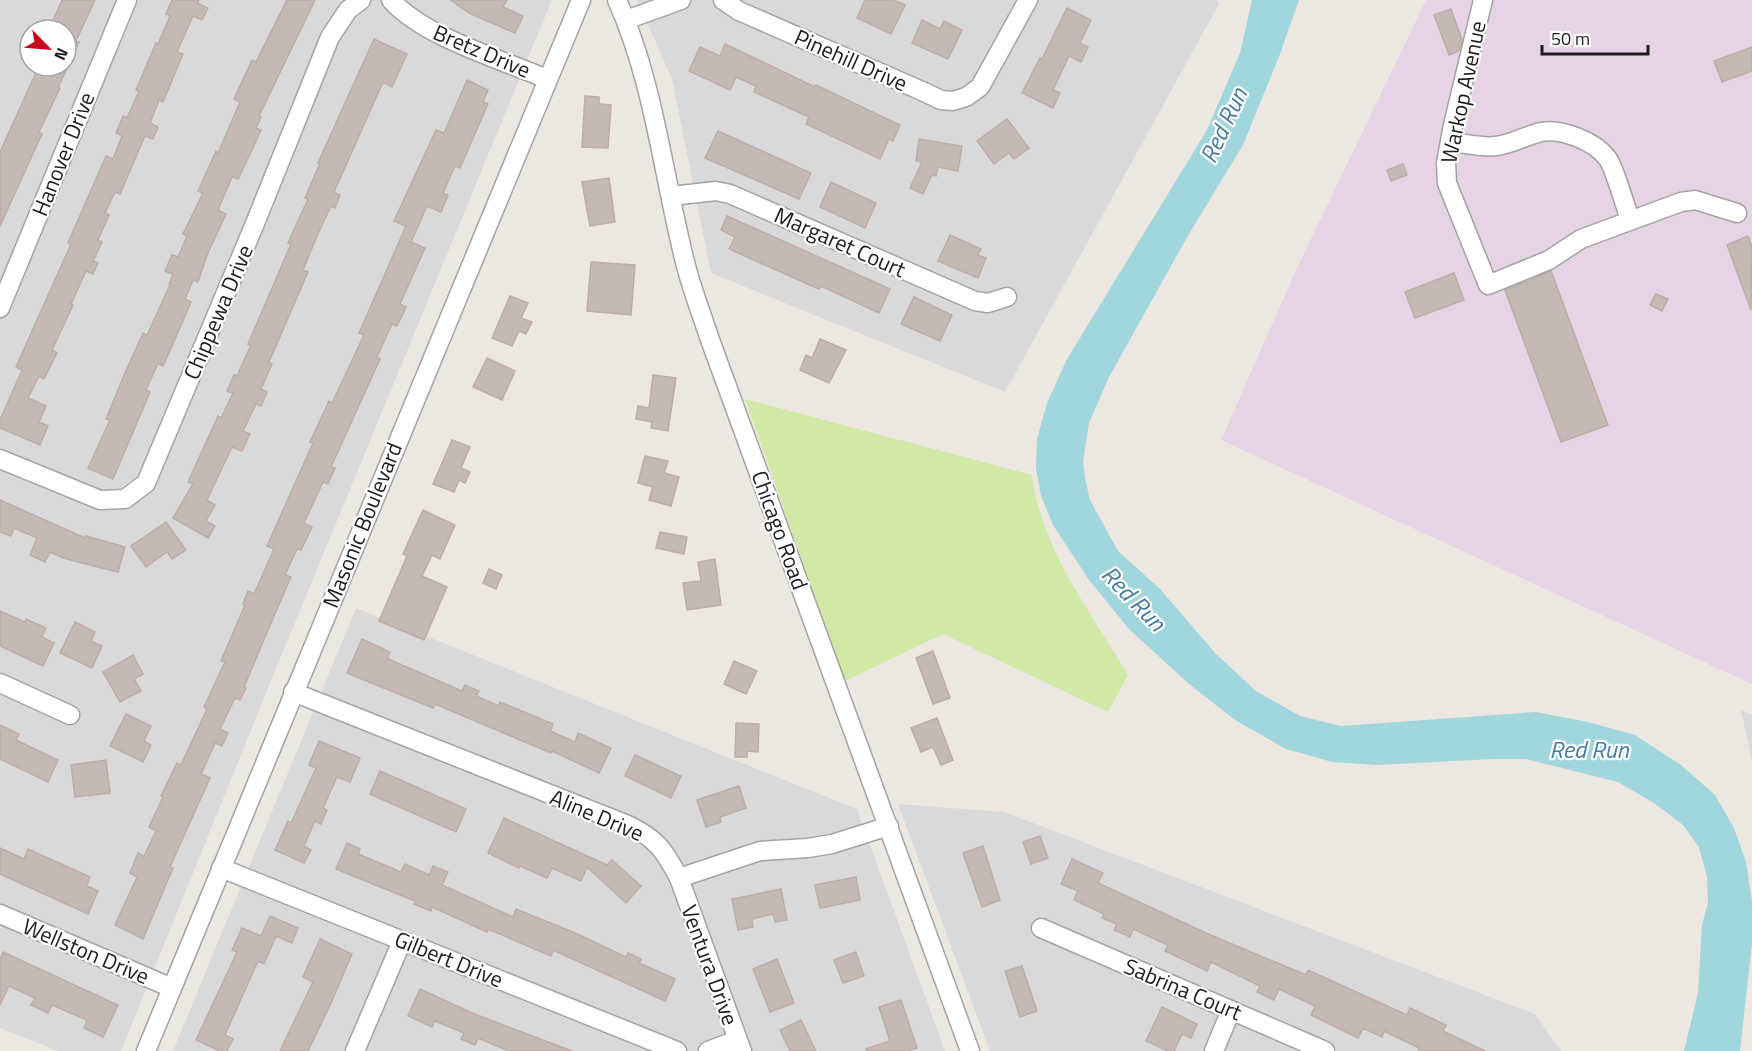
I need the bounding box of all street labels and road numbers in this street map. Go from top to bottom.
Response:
street label: Bretz Drive [428,15,536,87]
street label: Warkop Avenue [1431,18,1495,166]
street label: Pinehill Drive [789,20,913,100]
street label: Hanover Drive [23,87,103,221]
street label: Margaret Court [769,198,911,286]
street label: Chippewa Drive [174,239,262,385]
street label: Masonic Boulevard [313,437,411,613]
street label: Chicago Road [743,466,817,594]
street label: Aline Drive [545,780,649,850]
street label: Ventura Drive [672,900,748,1030]
street label: Wellston Drive [17,909,155,993]
street label: Gilbert Drive [390,922,508,996]
street label: Sabrina Court [1119,949,1247,1029]

